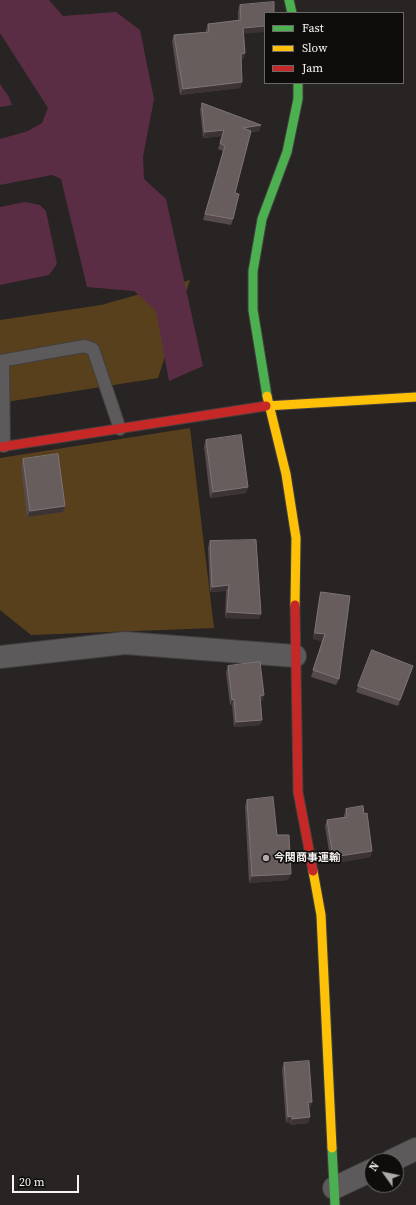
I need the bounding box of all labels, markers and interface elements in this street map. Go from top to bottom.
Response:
legend [264,12,404,84]
text: Fast [302,20,324,36]
text: Slow [302,40,327,56]
text: Jam [302,60,323,76]
place label: 今関商事運輸 [274,851,340,865]
marker: 今関商事運輸 [261,853,271,863]
north arrow [364,1153,404,1193]
text: N [366,1159,383,1174]
scale bar [14,1167,81,1193]
text: 20 m [19,1174,45,1190]

